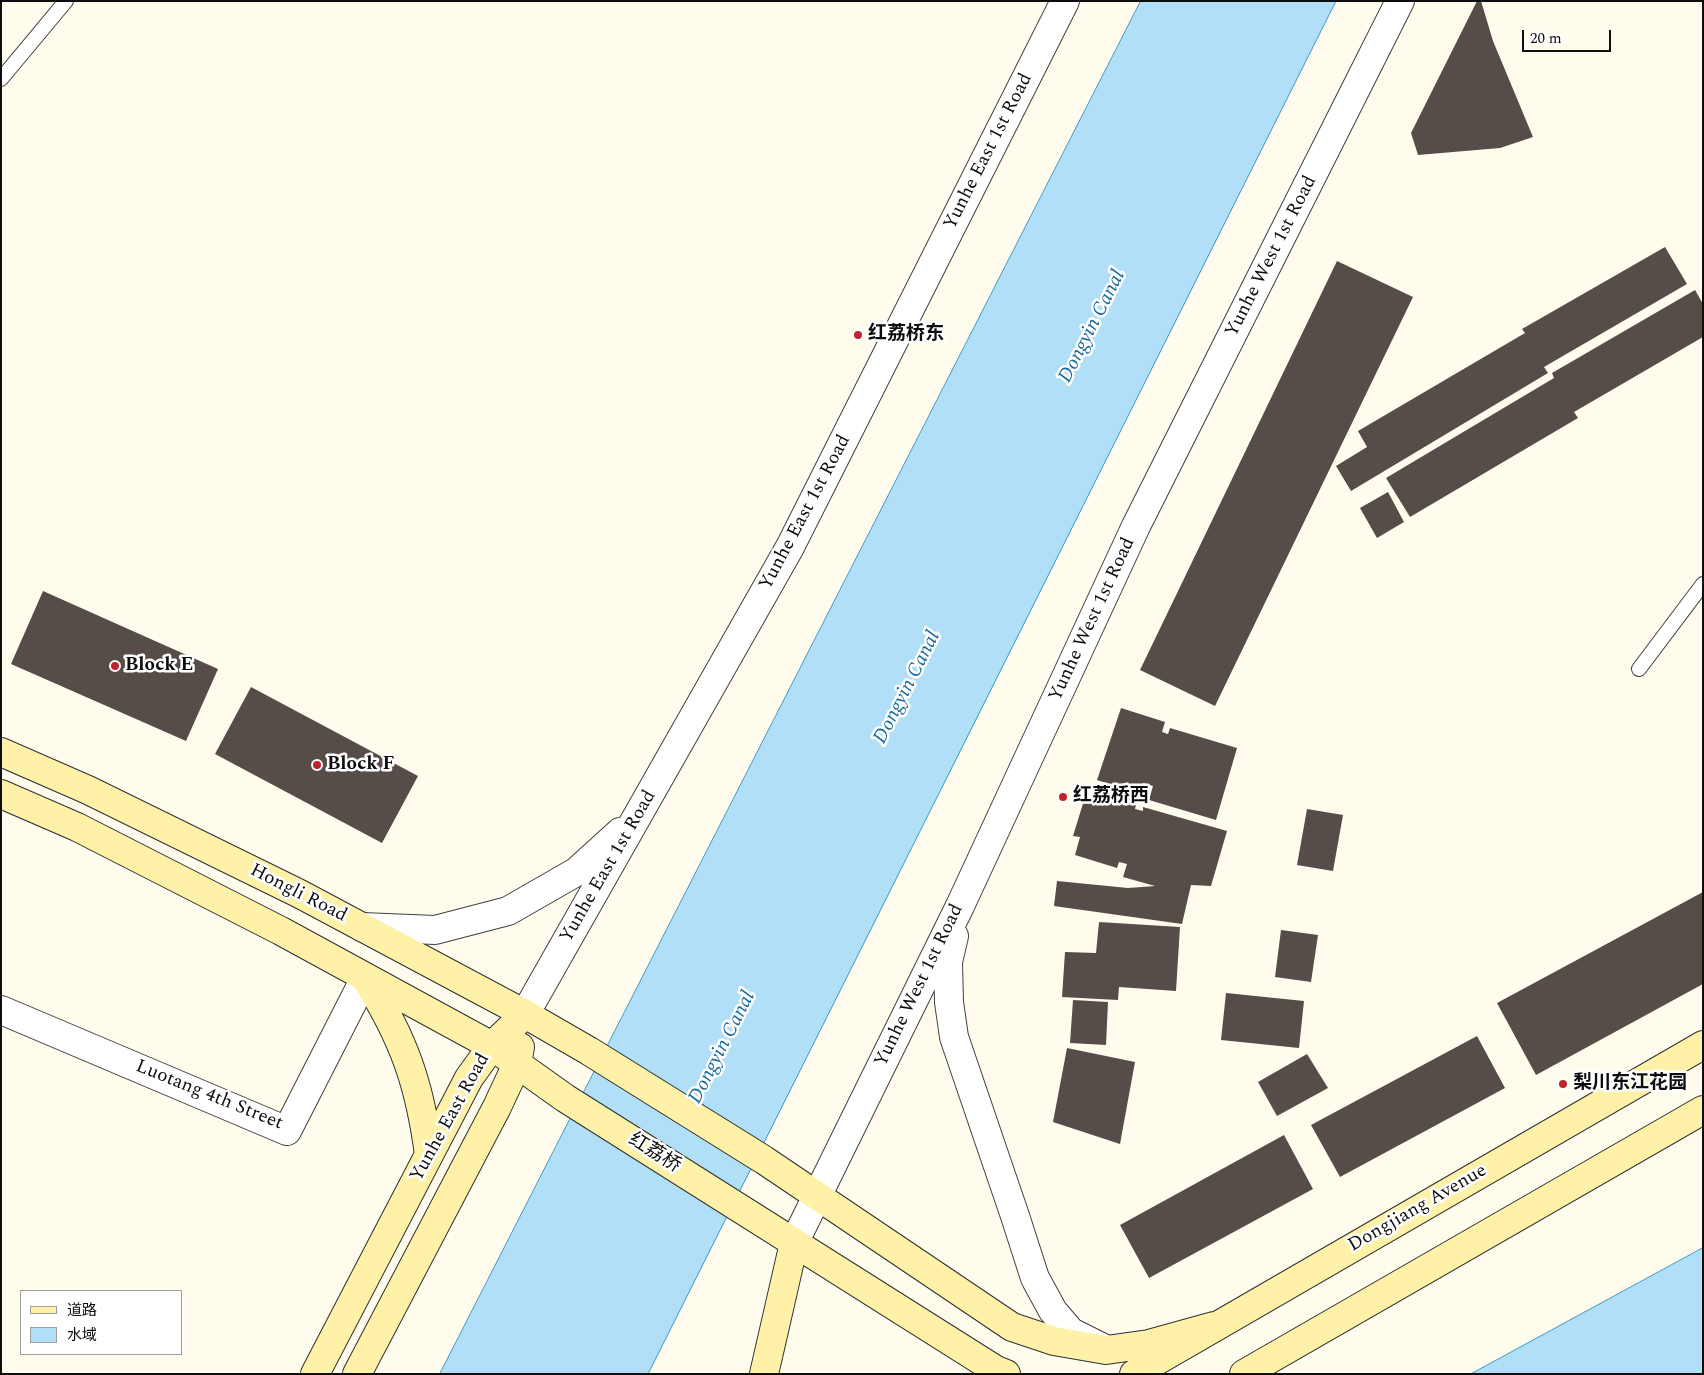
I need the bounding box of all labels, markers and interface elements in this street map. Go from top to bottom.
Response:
scale bar [1524,20,1613,52]
text: 20 m [1530,27,1562,50]
street label: Yunhe East 1st Road [940,70,1038,234]
street label: Yunhe West 1st Road [1221,172,1323,342]
water label: Dongyin Canal [1054,267,1132,387]
place label: 红荔桥东 [868,324,944,346]
marker: 红荔桥东 [852,329,864,341]
street label: Yunhe East 1st Road [755,432,857,594]
street label: Yunhe West 1st Road [1045,534,1141,706]
water label: Dongyin Canal [869,628,947,748]
place label: Block E [125,655,193,677]
marker: Block E [109,660,121,672]
place label: Block F [327,754,394,776]
marker: Block F [311,759,323,771]
place label: 红荔桥西 [1073,786,1149,808]
street label: Yunhe East 1st Road [556,787,662,947]
marker: 红荔桥西 [1057,791,1069,803]
street label: Hongli Road [246,860,350,928]
street label: Yunhe West 1st Road [871,901,969,1071]
water label: Dongyin Canal [684,988,762,1108]
street label: Yunhe East Road [406,1050,496,1186]
street label: Luotang 4th Street [132,1056,286,1136]
place label: 梨川东江花园 [1573,1073,1687,1095]
marker: 梨川东江花园 [1557,1078,1569,1090]
street label: 红荔桥 [624,1129,684,1179]
street label: Dongjiang Avenue [1345,1160,1491,1258]
legend [20,1290,182,1355]
text: 道路 [67,1299,97,1322]
text: 水域 [67,1324,97,1347]

